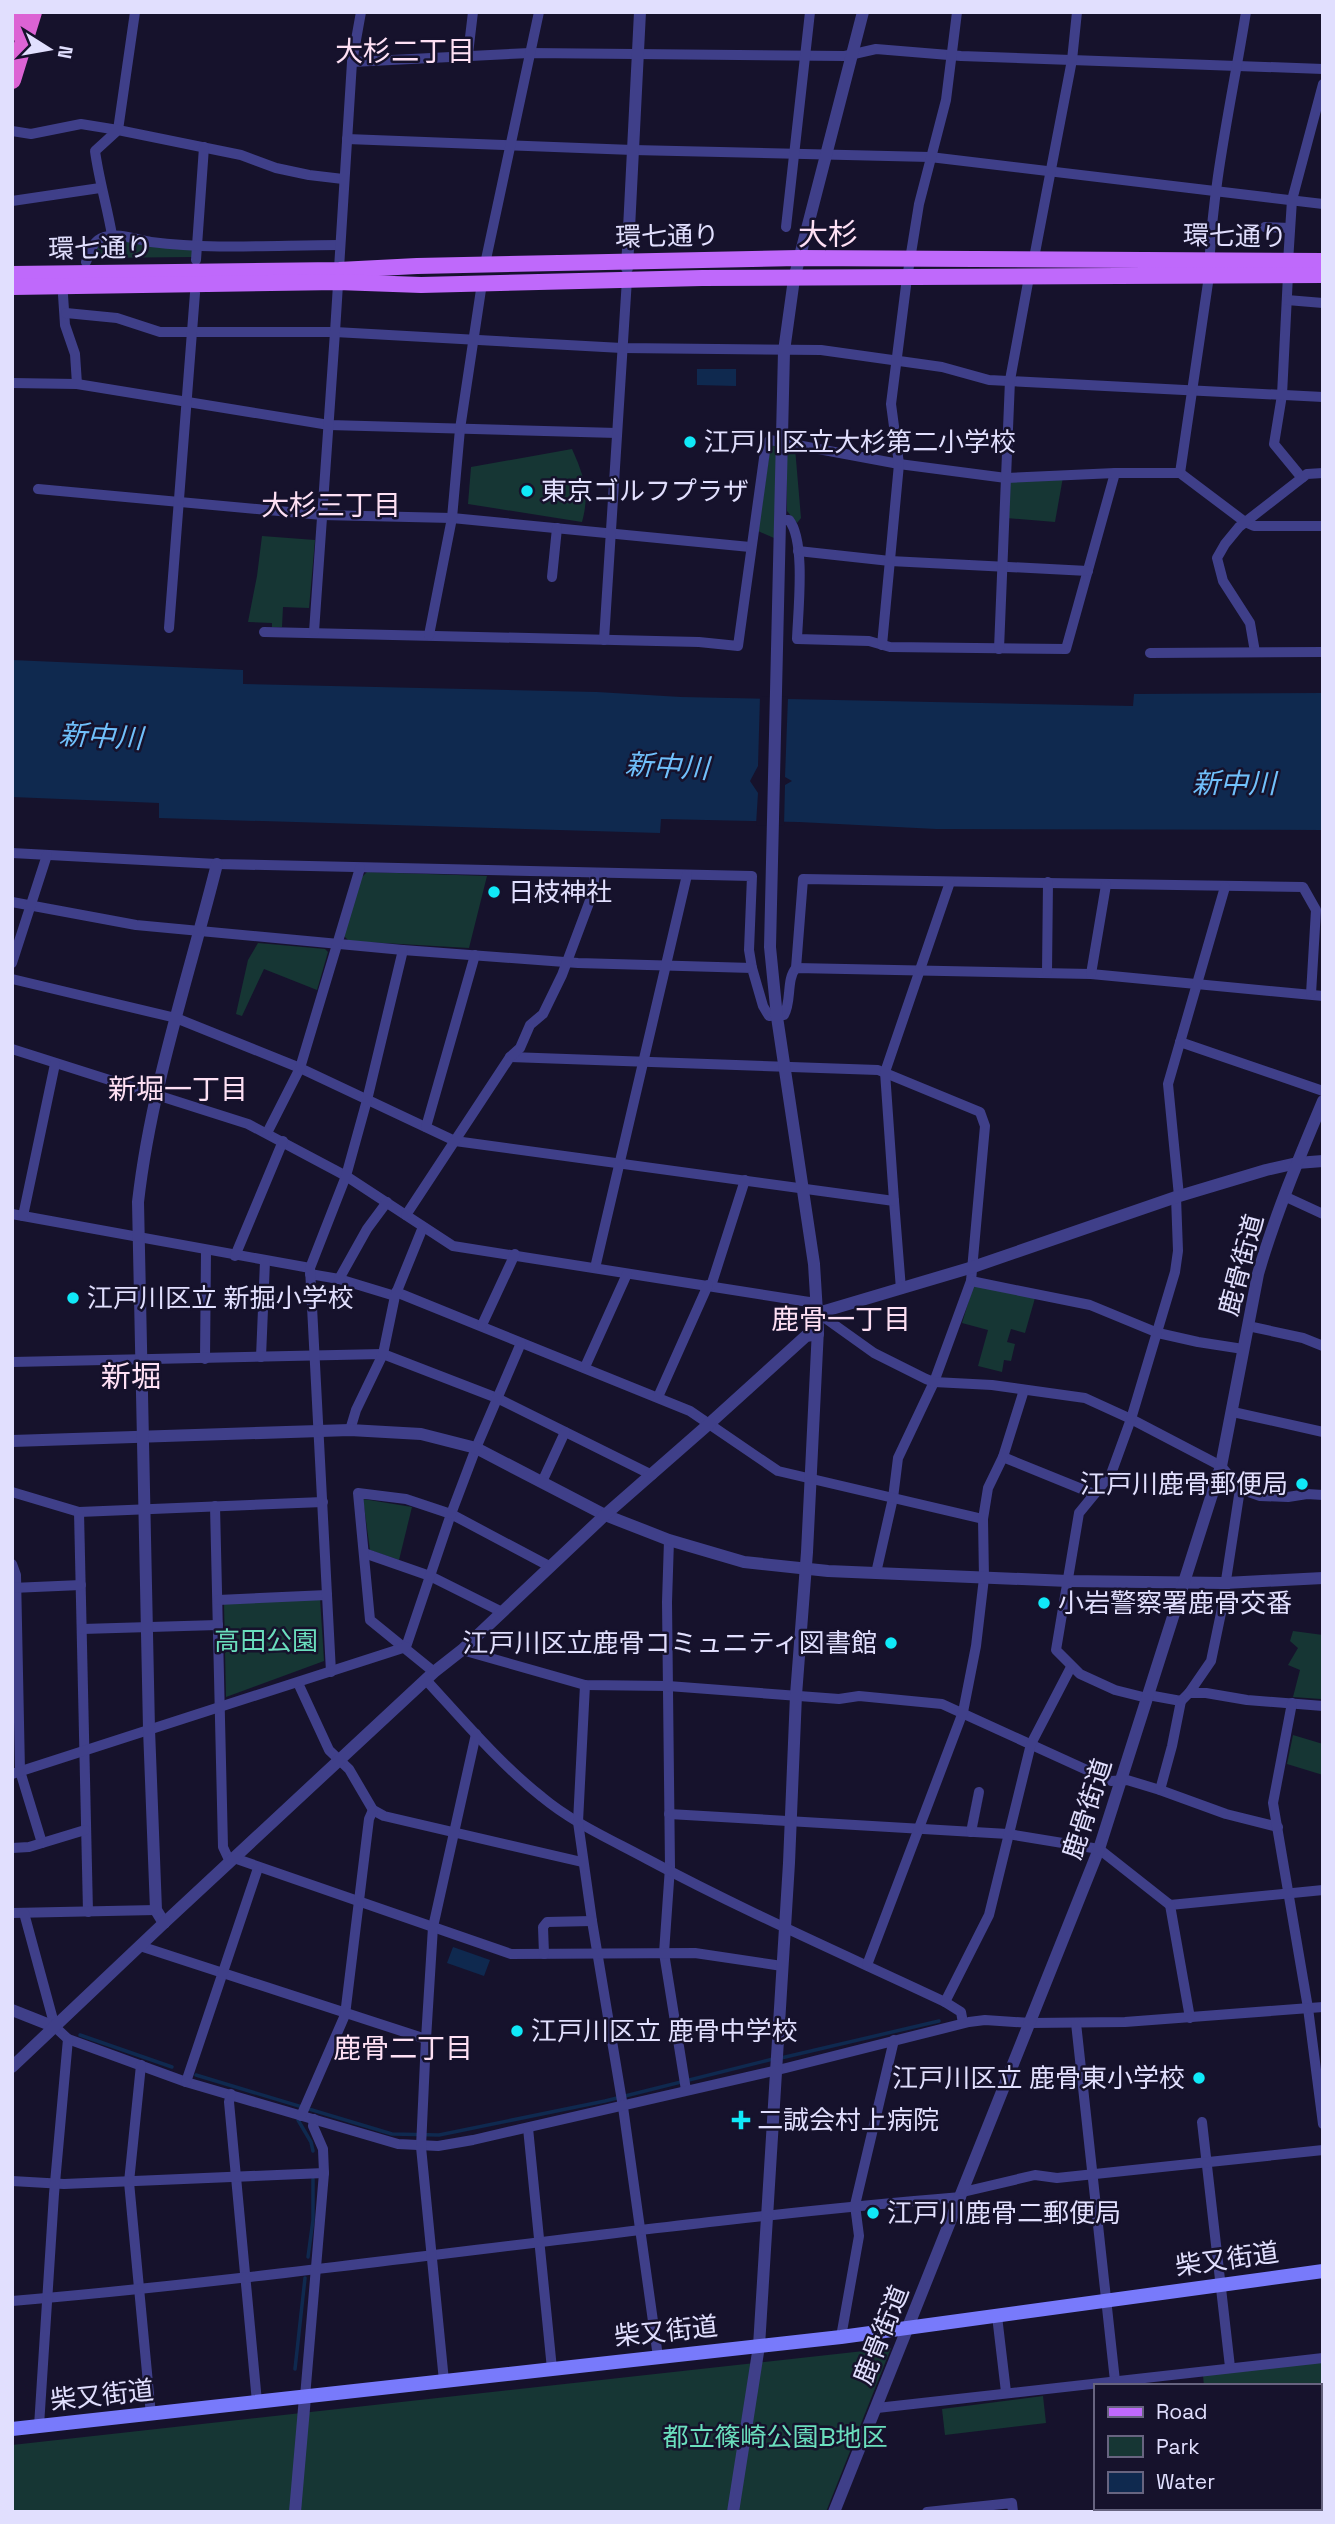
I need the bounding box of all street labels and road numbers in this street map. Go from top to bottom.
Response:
street label: 環七通り [615,218,719,254]
street label: 環七通り [1183,218,1287,254]
street label: 環七通り [48,230,152,266]
street label: 鹿骨街道 [1211,1210,1271,1320]
street label: 鹿骨街道 [1055,1754,1119,1864]
street label: 柴又街道 [1173,2235,1281,2283]
street label: 鹿骨街道 [846,2280,916,2390]
street label: 柴又街道 [613,2309,719,2353]
street label: 柴又街道 [49,2373,155,2417]

